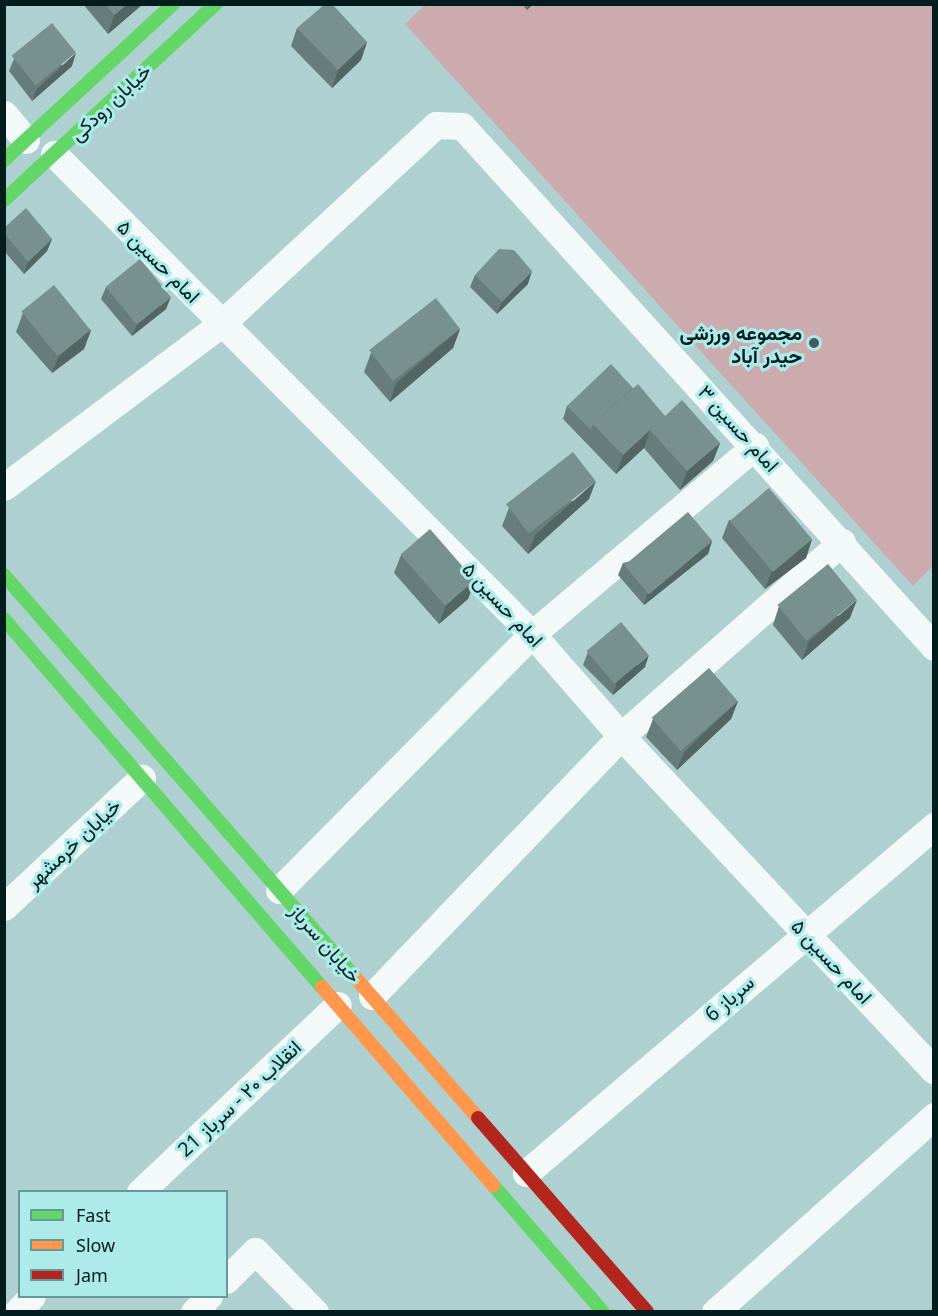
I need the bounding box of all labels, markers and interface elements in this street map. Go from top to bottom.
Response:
street label: خیابان رودکی [64,58,156,146]
street label: امام حسین ۵ [113,215,205,307]
place label: مجموعه ورزشی حیدر آباد [679,320,802,367]
marker: مجموعه ورزشی حیدر آباد [807,336,821,350]
street label: امام حسین ۳ [694,380,784,476]
street label: امام حسین ۵ [458,557,548,651]
street label: خیابان خرمشهر [21,793,125,893]
street label: خیابان سرباز [285,899,367,987]
street label: امام حسین ۵ [787,914,877,1008]
street label: سرباز 6 [699,970,759,1026]
street label: انقلاب ۲۰ - سرباز 21 [172,1035,306,1161]
legend [18,1190,228,1298]
text: Fast [76,1203,111,1227]
text: Slow [76,1233,115,1257]
text: Jam [76,1263,108,1287]

